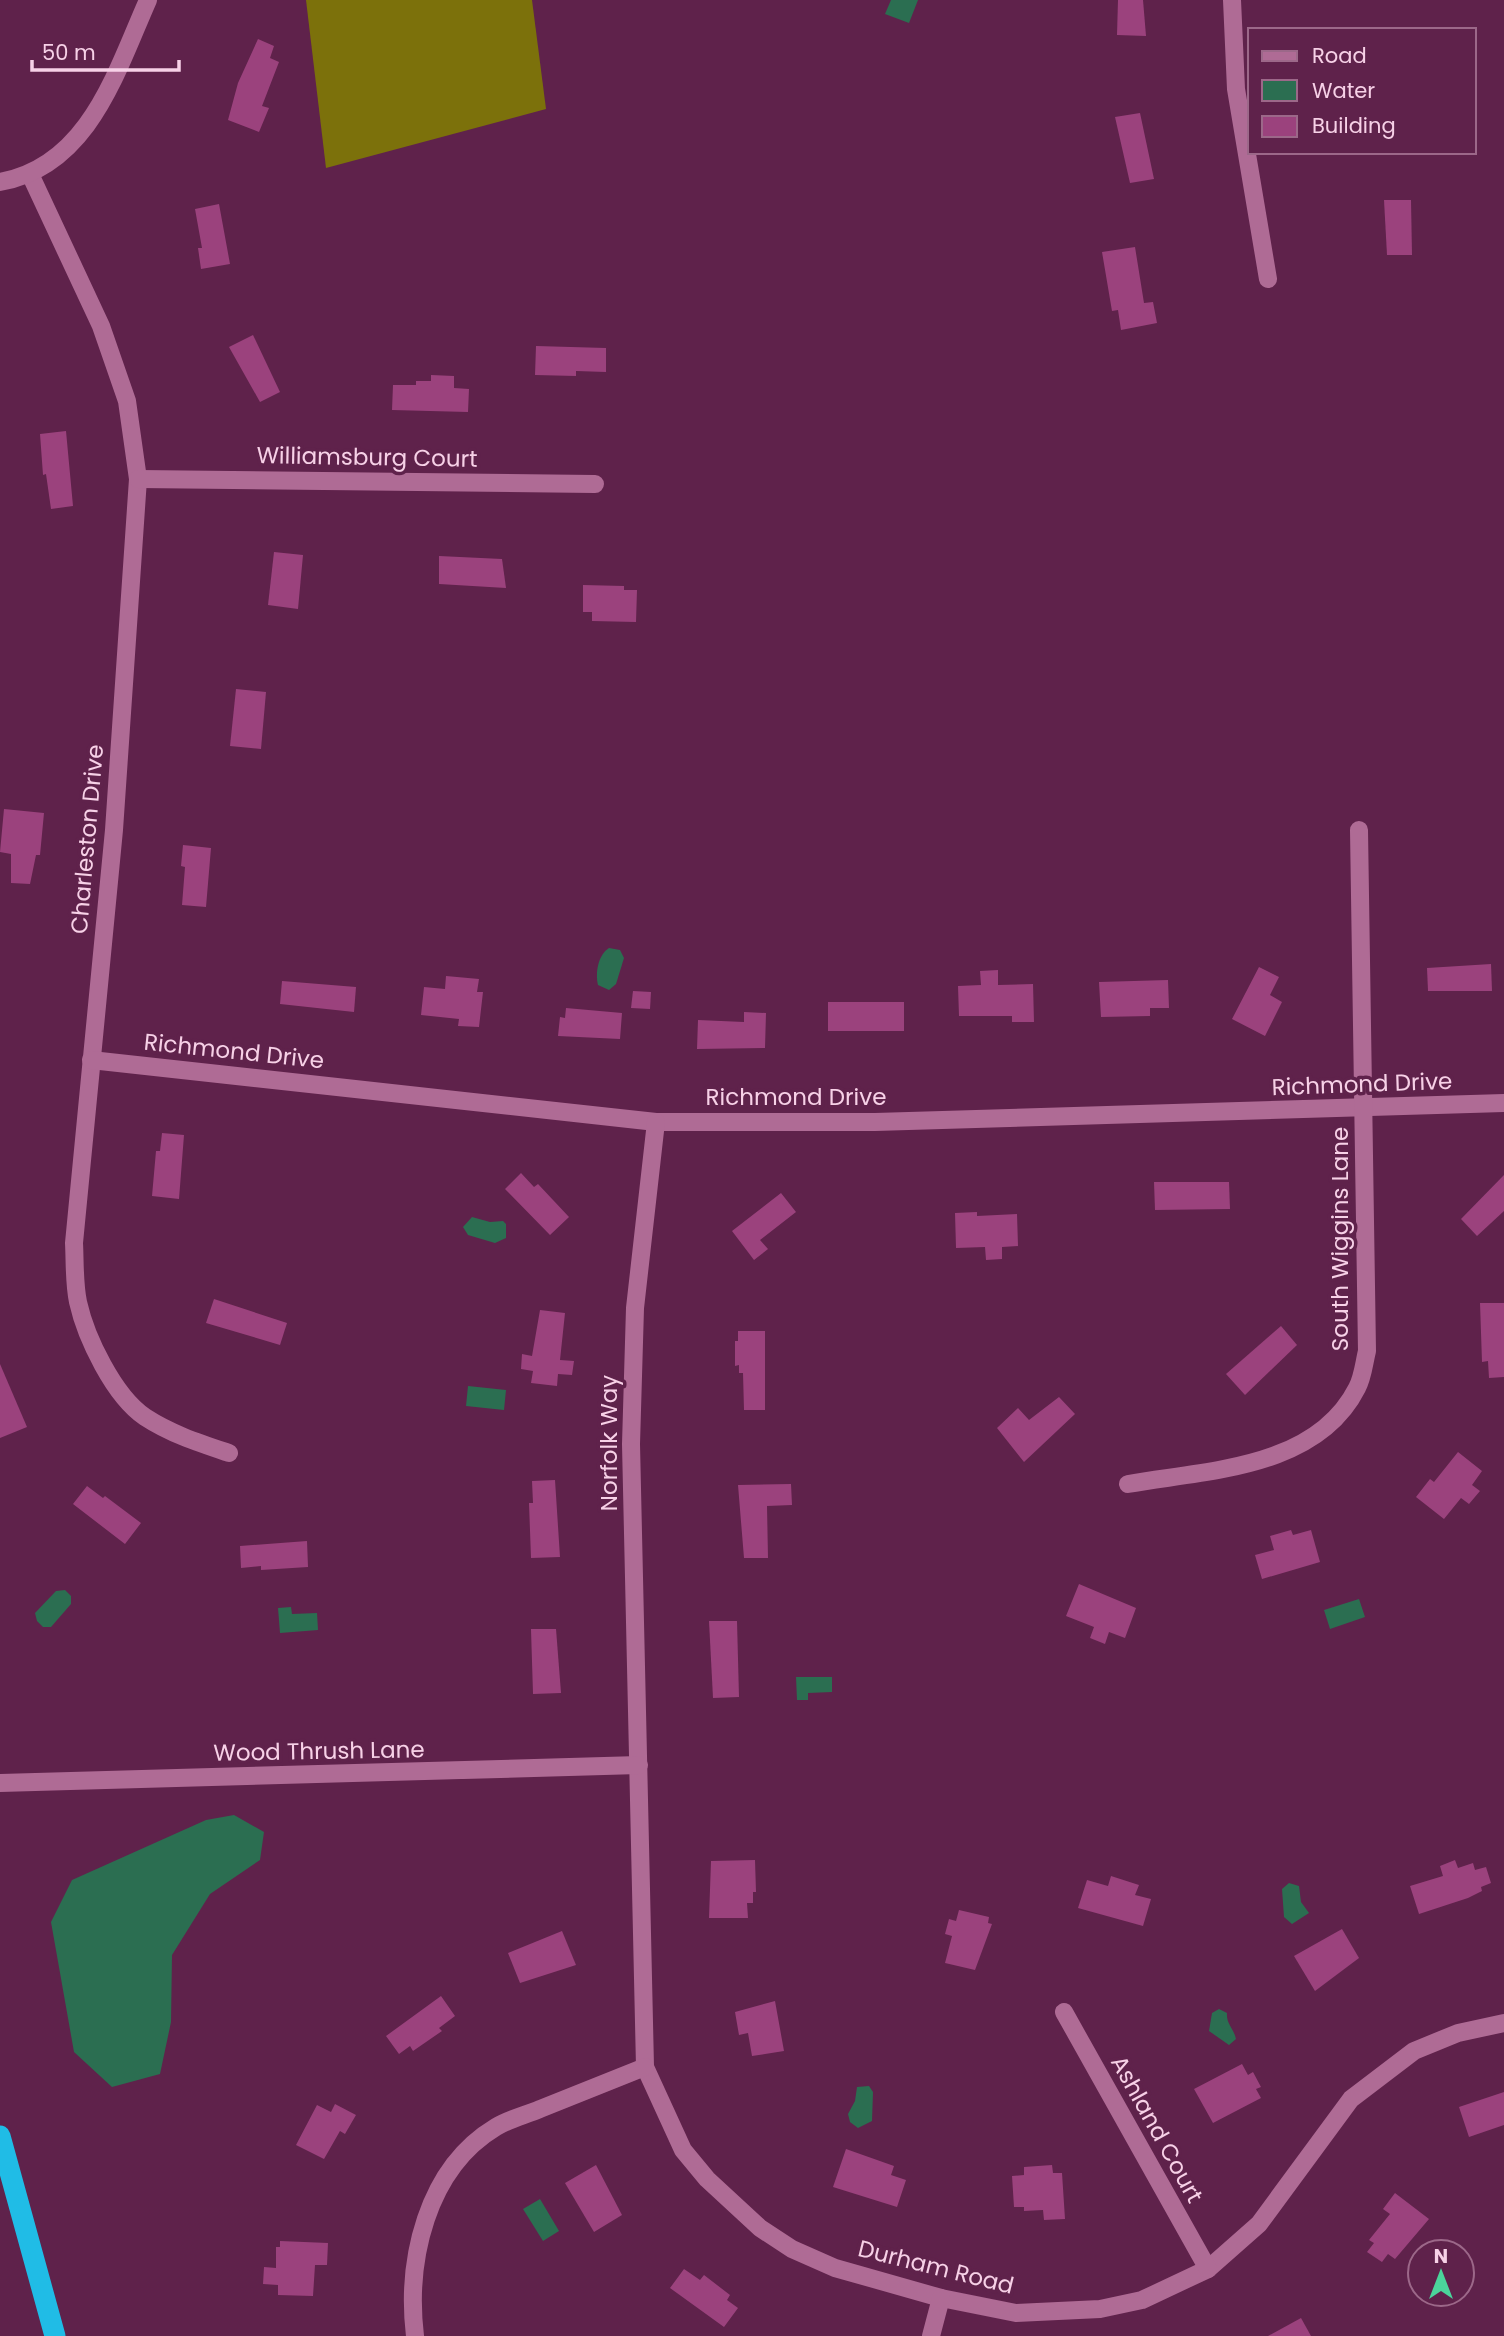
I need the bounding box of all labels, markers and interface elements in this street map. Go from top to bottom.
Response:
scale bar [32,28,178,72]
legend [1248,28,1476,154]
text: 50 m [42,38,96,67]
text: Road [1312,41,1367,70]
text: Water [1312,76,1375,105]
text: Building [1312,111,1396,140]
street label: Williamsburg Court [256,439,478,475]
street label: Charleston Drive [63,743,111,935]
street label: Richmond Drive [142,1026,326,1076]
street label: Richmond Drive [1271,1065,1453,1103]
street label: Richmond Drive [706,1081,886,1113]
street label: South Wiggins Lane [1324,1127,1356,1351]
street label: Norfolk Way [593,1375,625,1511]
street label: Wood Thrush Lane [213,1733,425,1769]
street label: Ashland Court [1103,2050,1211,2208]
street label: Durham Road [855,2232,1017,2302]
north arrow [1406,2238,1476,2308]
text: N [1434,2243,1448,2270]

